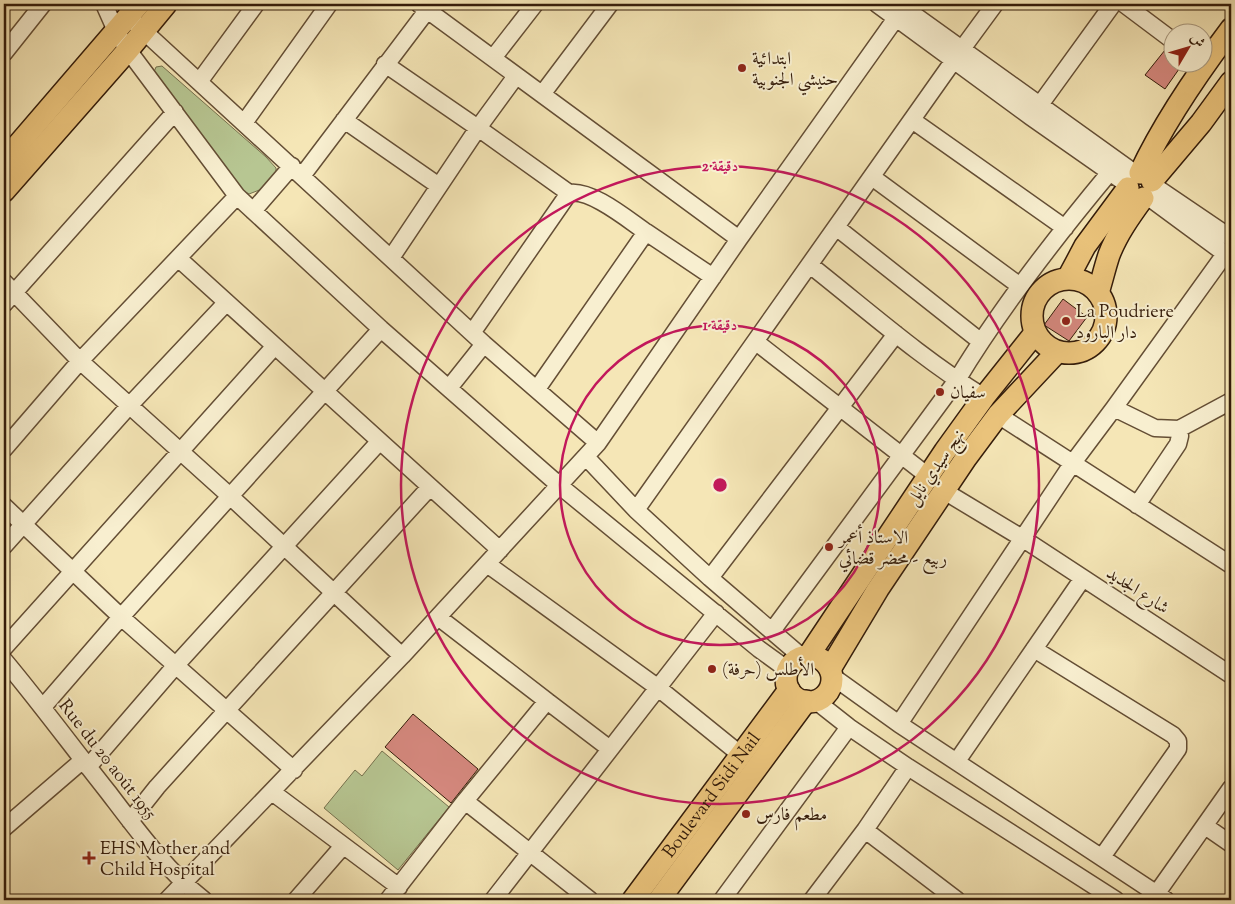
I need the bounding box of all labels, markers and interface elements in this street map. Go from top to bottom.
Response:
north arrow [1162,22,1212,72]
text: ش [1185,30,1209,53]
place label: ابتدائية حنيشي الجنوبية [752,47,838,96]
marker: ابتدائية حنيشي الجنوبية [736,62,748,74]
text: 2 دقيقة [702,157,738,178]
place label: La Poudriere دار البارود [1076,300,1174,347]
marker: La Poudriere دار البارود [1060,315,1072,327]
text: 1 دقيقة [703,316,737,337]
place label: سفيان [950,381,986,407]
marker: سفيان [934,386,946,398]
street label: نهج سيدي نايل [901,425,973,512]
centre of rings [711,476,729,494]
place label: الاستاذ أعمر ربيع - محضر قضائي [837,524,947,574]
marker: الاستاذ أعمر ربيع - محضر قضائي [823,541,835,553]
street label: شارع الجديد [1100,562,1174,622]
place label: الأطلس (حرفة) [722,656,814,684]
marker: الأطلس (حرفة) [706,663,718,675]
street label: Rue du 20 août 1955 [51,694,162,826]
street label: Boulevard Sidi Nail [657,728,768,864]
place label: مطعم فارس [756,803,827,831]
marker: مطعم فارس [740,808,752,820]
place label: EHS Mother and Child Hospital [100,837,230,884]
marker: EHS Mother and Child Hospital [82,851,96,865]

